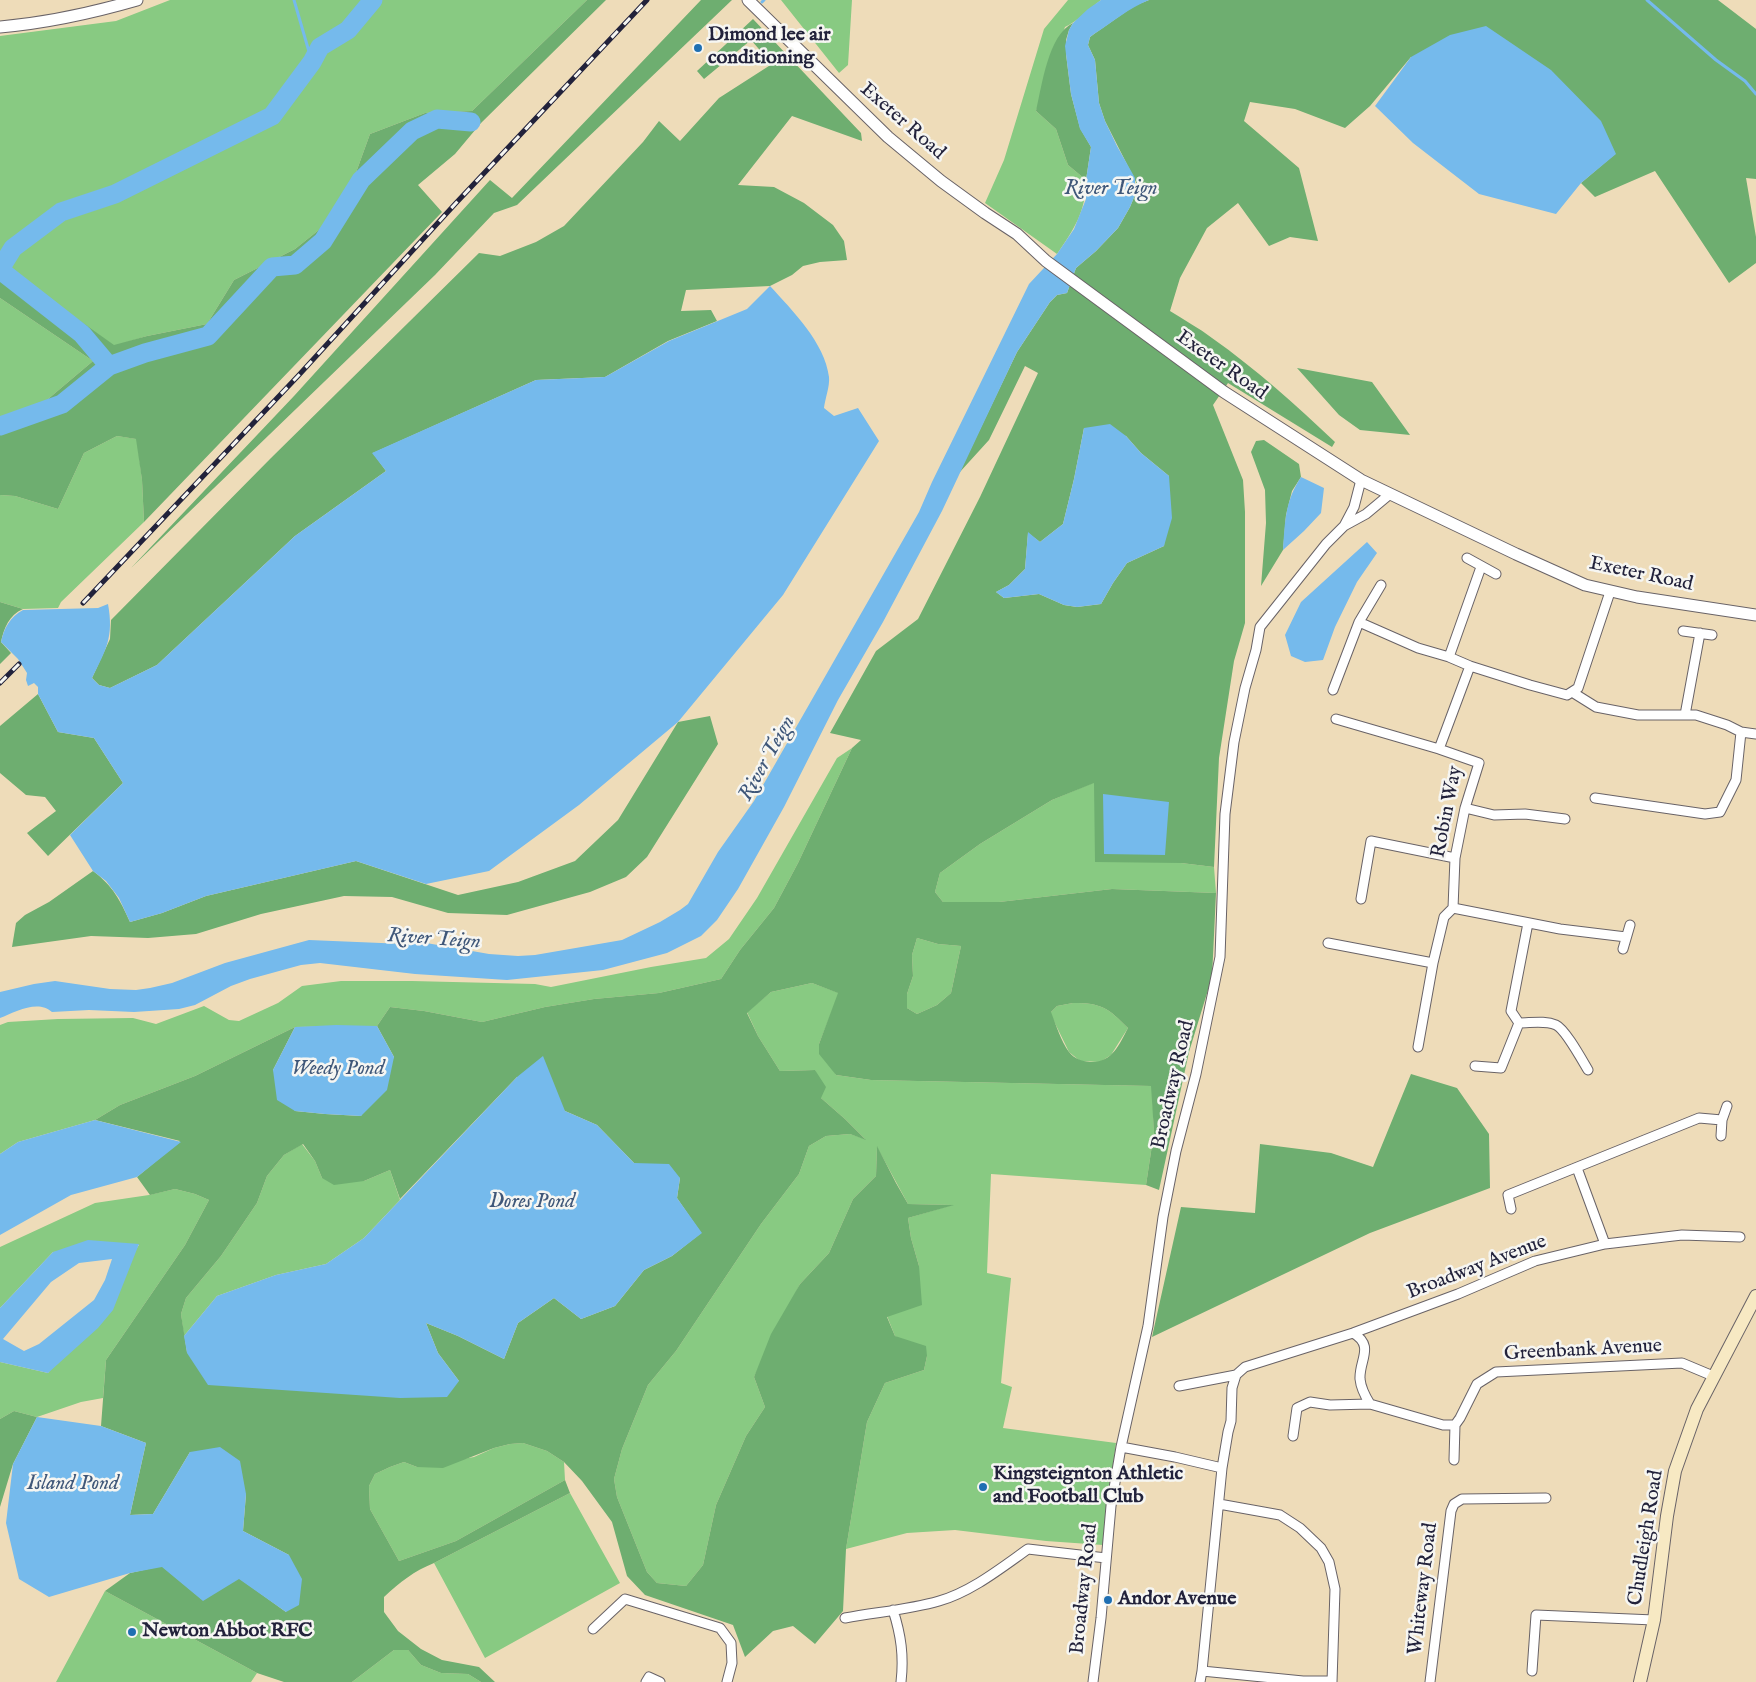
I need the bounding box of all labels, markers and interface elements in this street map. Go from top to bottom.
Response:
place label: Dimond lee air conditioning [708,24,831,71]
marker: Dimond lee air conditioning [692,42,704,54]
street label: Exeter Road [854,78,950,166]
water label: River Teign [1064,177,1158,203]
street label: Exeter Road [1171,326,1271,406]
street label: Exeter Road [1587,552,1695,598]
water label: River Teign [734,712,802,806]
street label: Robin Way [1427,764,1469,860]
water label: River Teign [387,924,481,956]
street label: Broadway Road [1148,1018,1200,1152]
water label: Weedy Pond [291,1057,385,1083]
water label: Dores Pond [489,1190,575,1216]
street label: Broadway Avenue [1404,1230,1550,1306]
street label: Greenbank Avenue [1503,1335,1663,1367]
place label: Kingsteignton Athletic and Football Club [993,1463,1183,1510]
street label: Chudleigh Road [1624,1469,1670,1607]
water label: Island Pond [27,1472,119,1498]
marker: Kingsteignton Athletic and Football Club [977,1481,989,1493]
street label: Broadway Road [1066,1522,1104,1656]
street label: Whiteway Road [1404,1522,1444,1656]
place label: Andor Avenue [1118,1588,1236,1612]
marker: Andor Avenue [1102,1594,1114,1606]
place label: Newton Abbot RFC [142,1620,313,1644]
marker: Newton Abbot RFC [126,1626,138,1638]

